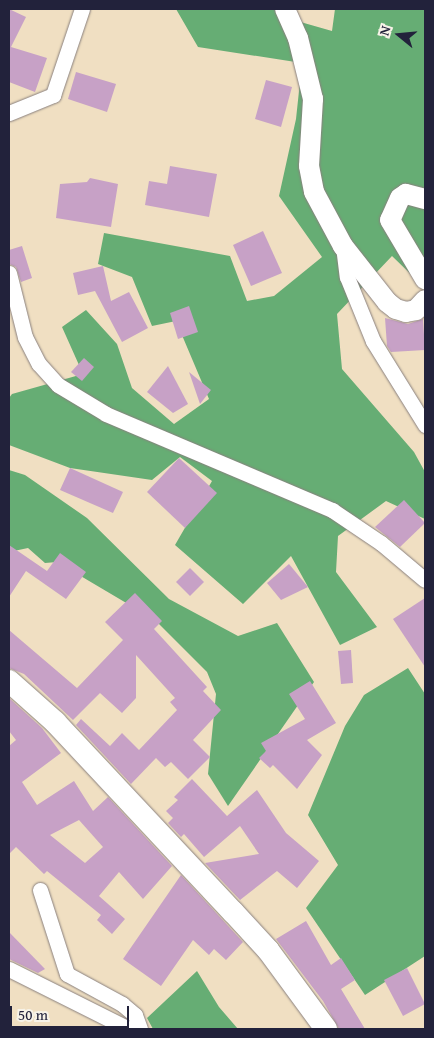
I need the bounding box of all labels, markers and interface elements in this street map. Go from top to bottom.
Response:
north arrow [374,10,424,60]
text: N [374,23,396,38]
scale bar [12,996,131,1028]
text: 50 m [18,1004,48,1025]

